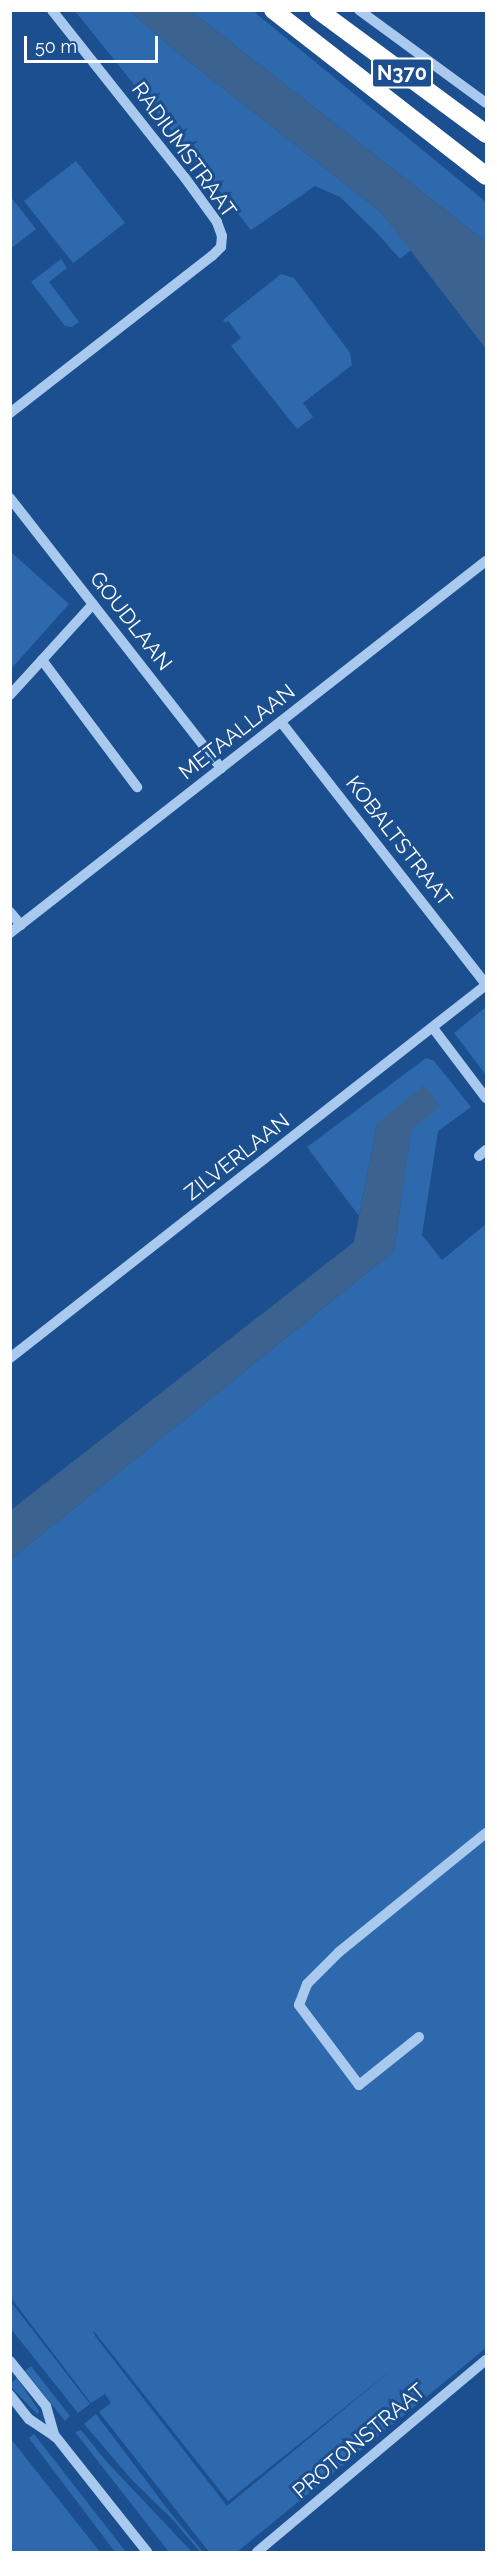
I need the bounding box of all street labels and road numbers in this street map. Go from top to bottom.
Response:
road number: N370 [370,56,434,90]
street label: RADIUMSTRAAT [126,77,242,223]
street label: GOUDLAAN [85,567,177,675]
street label: METAALLAAN [174,679,300,785]
street label: KOBALTSTRAAT [340,771,458,911]
street label: ZILVERLAAN [180,1108,294,1206]
street label: PROTONSTRAAT [288,2378,430,2504]

